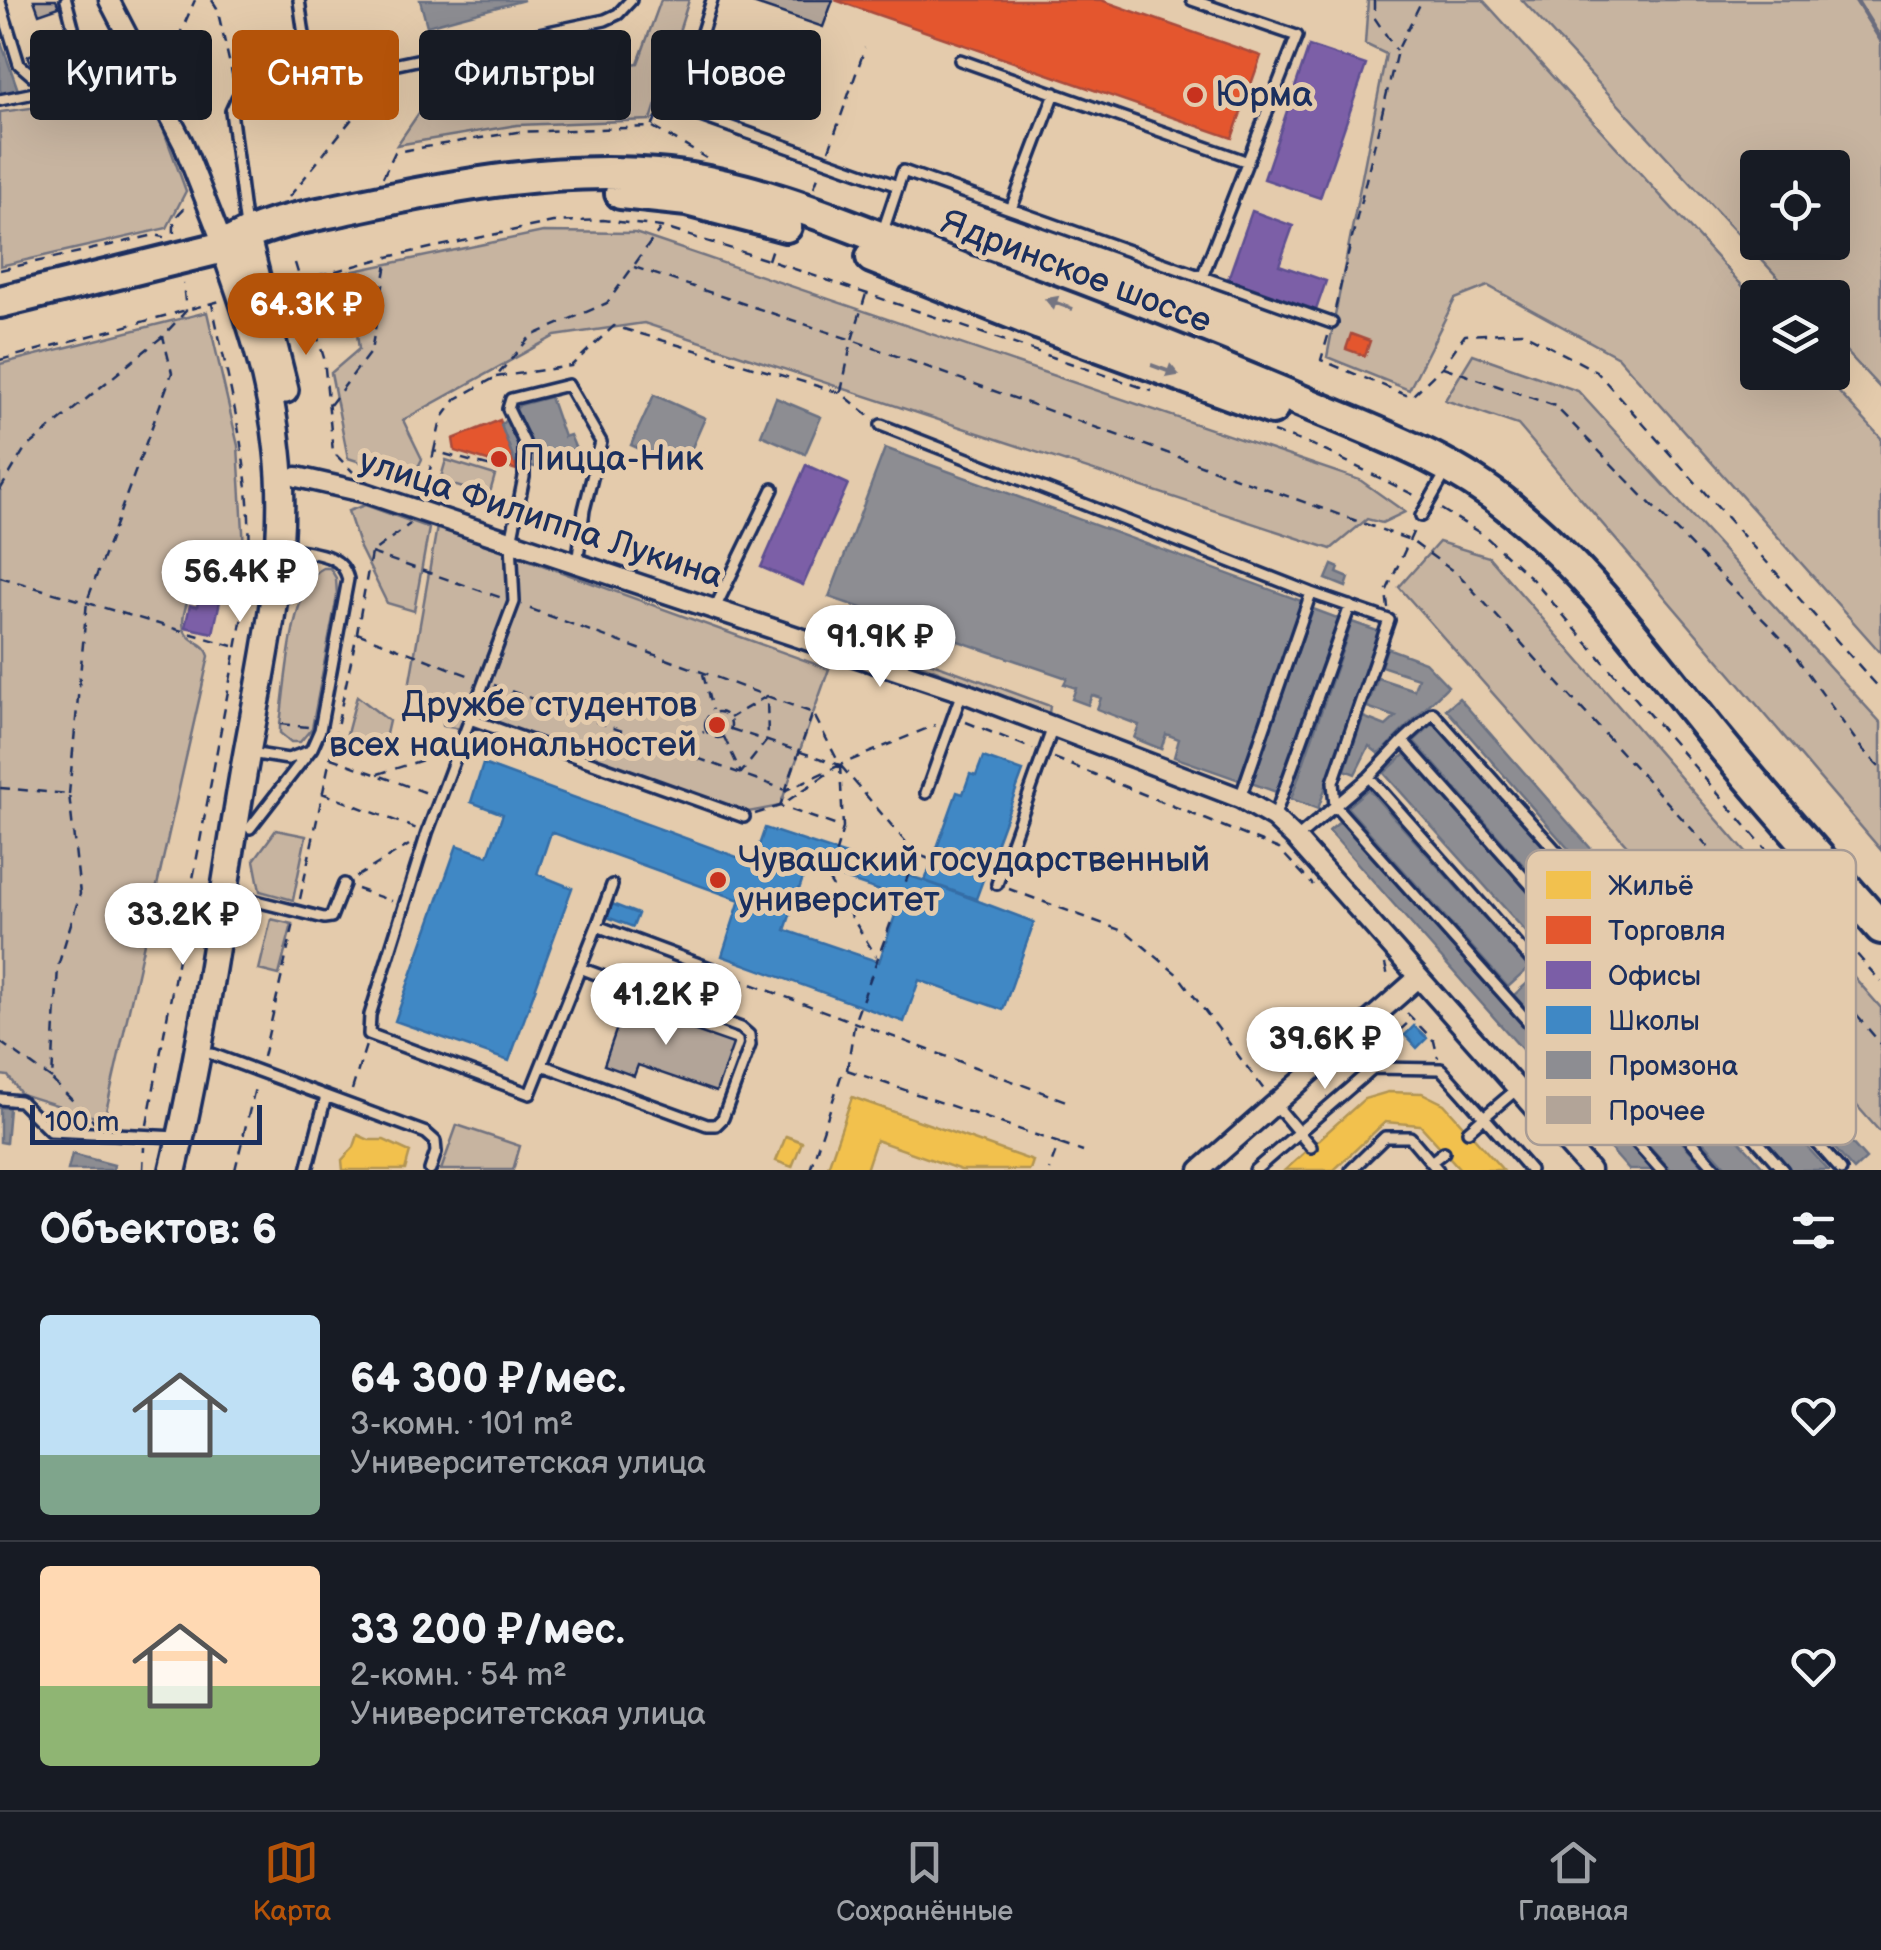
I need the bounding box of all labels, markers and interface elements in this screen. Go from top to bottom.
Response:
chip: Купить [30,30,212,120]
chip: Снять [232,30,399,120]
chip: Фильтры [419,30,631,120]
chip: Новое [651,30,821,120]
place label: Юрма [1215,74,1313,117]
marker: Юрма [1184,84,1206,106]
map controls [1740,150,1850,390]
button: locate [1740,150,1850,260]
street label: Ядринское шоссе [935,201,1217,343]
pin: 64.3K ₽ [214,273,398,358]
button: layers [1740,280,1850,390]
text: 64.3K ₽ [250,286,363,325]
one-way arrow [1044,296,1074,311]
one-way arrow [1150,363,1180,378]
place label: Пицца-Ник [519,438,704,481]
street label: улица Филиппа Лукина [354,440,729,598]
marker: Пицца-Ник [488,448,510,470]
pin: 56.4K ₽ [148,540,332,625]
text: 56.4K ₽ [184,553,296,592]
pin: 91.9K ₽ [788,605,972,690]
text: 91.9K ₽ [826,618,934,657]
place label: Дружбе студентов всех национальностей [329,684,697,767]
marker: Дружбе студентов всех национальностей [706,714,728,736]
place label: Чувашский государственный университет [738,839,1210,922]
legend [1526,850,1856,1145]
marker: Чувашский государственный университет [707,869,729,891]
text: Жильё [1608,870,1693,903]
pin: 33.2K ₽ [91,883,275,968]
text: 33.2K ₽ [127,896,239,935]
text: Торговля [1608,915,1726,948]
text: Офисы [1608,960,1701,993]
pin: 41.2K ₽ [574,963,758,1048]
text: 41.2K ₽ [613,976,719,1015]
text: Школы [1608,1005,1700,1038]
pin: 39.6K ₽ [1233,1007,1417,1092]
text: 39.6K ₽ [1269,1020,1381,1059]
text: Промзона [1608,1050,1739,1083]
text: Прочее [1608,1095,1705,1128]
scale bar [30,1100,262,1144]
text: 100 m [45,1106,119,1139]
icon: filters [1786,1203,1841,1258]
text: Объектов: 6 [40,1205,277,1256]
text: 64 300 ₽/мес. [350,1354,626,1405]
icon: home [120,1355,240,1475]
icon: heart [1786,1388,1841,1443]
text: 3-комн. · 101 m² [350,1405,573,1444]
text: Университетская улица [350,1444,706,1483]
text: 33 200 ₽/мес. [350,1605,625,1656]
icon: home [120,1606,240,1726]
icon: heart [1786,1639,1841,1694]
text: 2-комн. · 54 m² [350,1656,567,1695]
text: Университетская улица [350,1695,706,1734]
tab: Карта [252,1835,331,1928]
tab: Сохранённые [836,1835,1013,1928]
tab: Главная [1518,1835,1629,1928]

